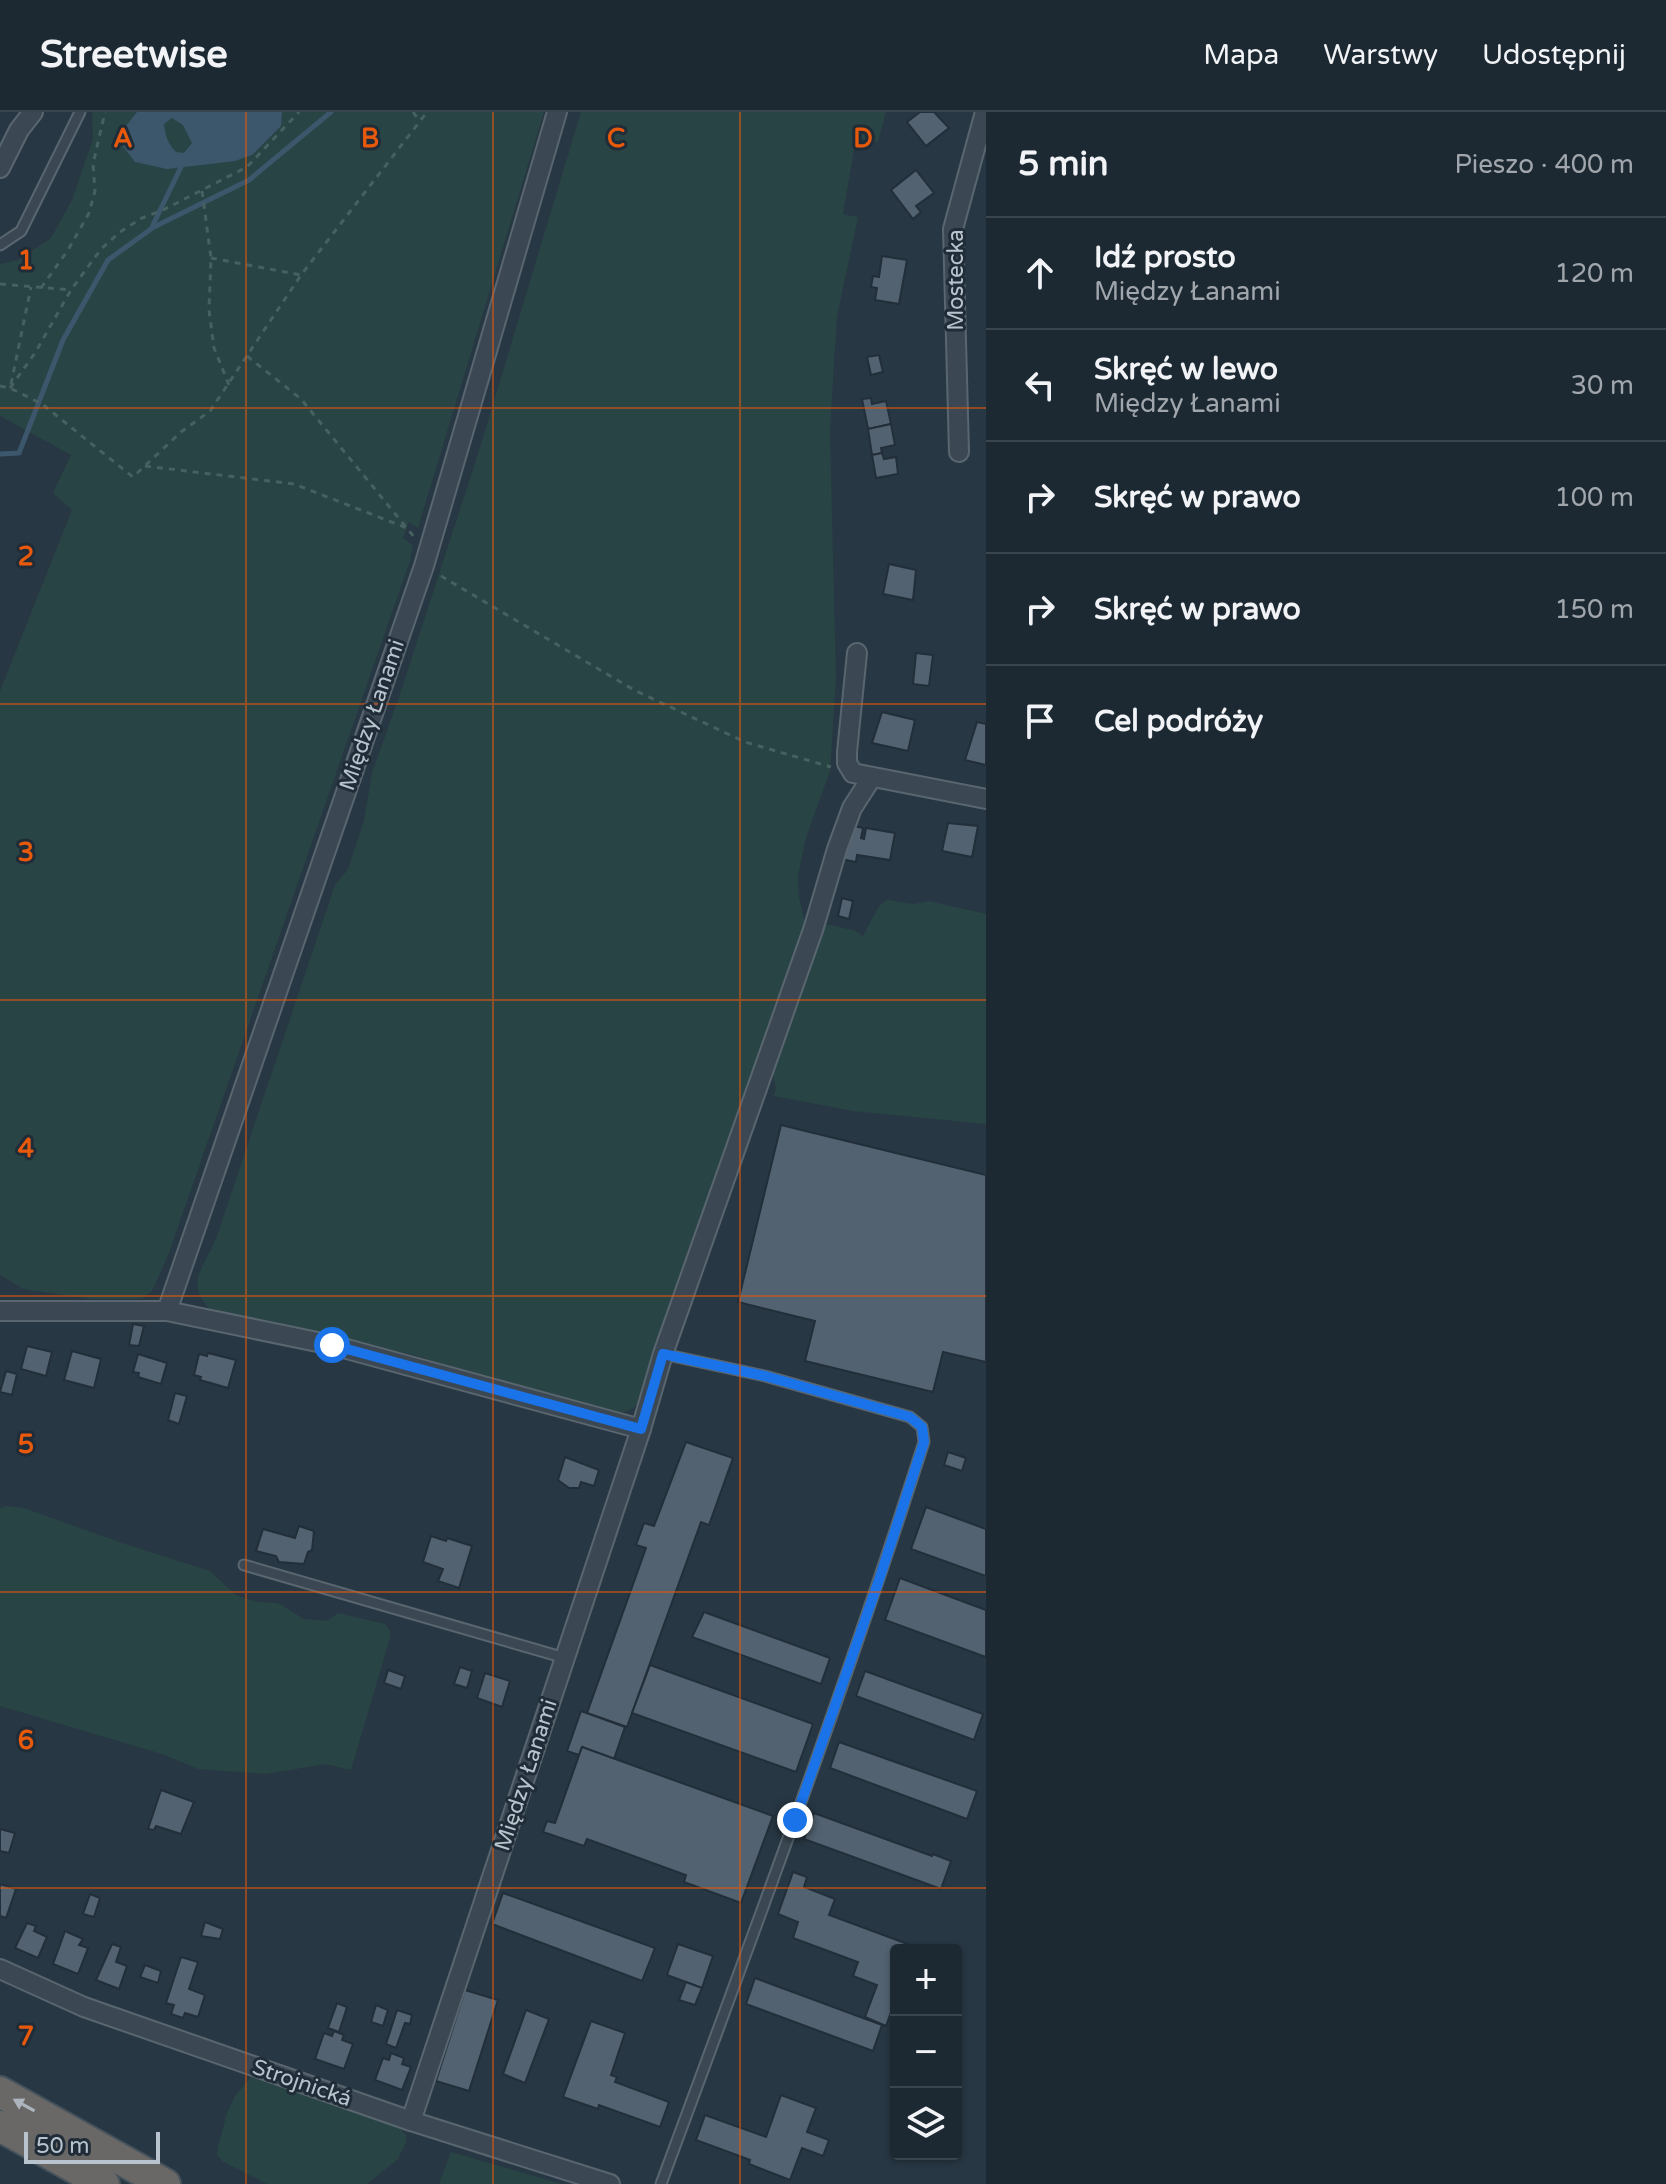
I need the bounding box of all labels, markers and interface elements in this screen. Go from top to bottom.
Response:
text: Streetwise [40,32,228,78]
text: Mapa [1203,38,1279,72]
text: Warstwy [1323,38,1438,72]
text: Udostępnij [1482,38,1626,72]
text: A [113,123,133,154]
text: B [361,123,379,154]
text: C [607,123,625,154]
text: D [853,123,873,154]
text: 5 min [1018,144,1109,185]
text: Pieszo · 400 m [1454,149,1634,180]
street label: Mostecka [943,229,969,331]
text: Idź prosto [1094,239,1236,276]
text: 1 [18,245,34,276]
icon: ahead [1018,251,1062,295]
text: 120 m [1554,258,1634,289]
text: Między Łanami [1094,276,1281,307]
text: Skręć w lewo [1094,351,1278,388]
icon: left [1018,363,1062,407]
text: 30 m [1571,370,1634,401]
text: Między Łanami [1094,388,1281,419]
icon: right [1018,475,1062,519]
text: Skręć w prawo [1094,479,1301,516]
text: 100 m [1554,482,1634,513]
text: 2 [18,541,34,572]
icon: right [1018,587,1062,631]
text: Skręć w prawo [1094,591,1301,628]
text: 150 m [1554,594,1634,625]
street label: Między Łanami [334,636,410,794]
icon: arrive [1018,699,1062,743]
text: Cel podróży [1094,703,1263,740]
text: 3 [18,837,34,868]
text: 4 [18,1133,34,1164]
route start [314,1327,350,1363]
text: 5 [18,1429,34,1460]
street label: Między Łanami [489,1696,563,1854]
text: 6 [18,1725,34,1756]
route end [777,1802,813,1838]
map controls [890,1944,962,2160]
button: + [890,1944,962,2016]
button: − [890,2016,962,2088]
text: 7 [18,2021,34,2052]
street label: Strojnická [249,2054,355,2112]
button: layers [890,2088,962,2160]
one-way arrow [13,2098,35,2112]
scale bar [24,2128,160,2164]
text: 50 m [36,2133,90,2159]

